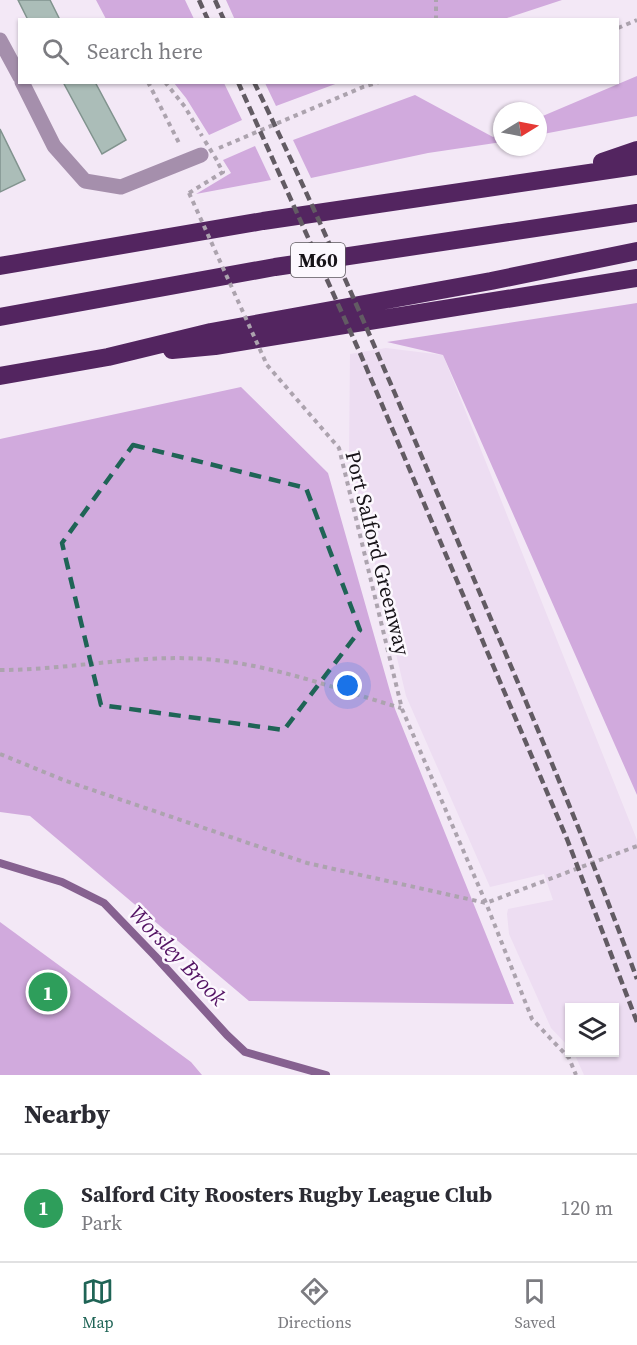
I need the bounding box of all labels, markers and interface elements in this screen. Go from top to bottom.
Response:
search box [18,18,619,84]
icon: search [39,35,72,68]
text: Search here [87,36,203,66]
north arrow [493,102,547,156]
road number: M60 [291,243,345,277]
street label: Port Salford Greenway [339,448,418,659]
your location [333,671,362,700]
water label: Worsley Brook [122,898,234,1012]
pin: 1 [28,970,68,1014]
map controls [565,1003,619,1057]
button: layers [565,1003,619,1057]
text: Nearby [24,1096,110,1132]
text: Salford City Roosters Rugby League Club [81,1179,492,1209]
text: 1 [38,1194,49,1222]
text: 120 m [560,1194,613,1222]
text: Park [81,1209,122,1237]
tab: Map [81,1275,114,1333]
tab: Directions [277,1275,352,1333]
tab: Saved [514,1275,556,1333]

